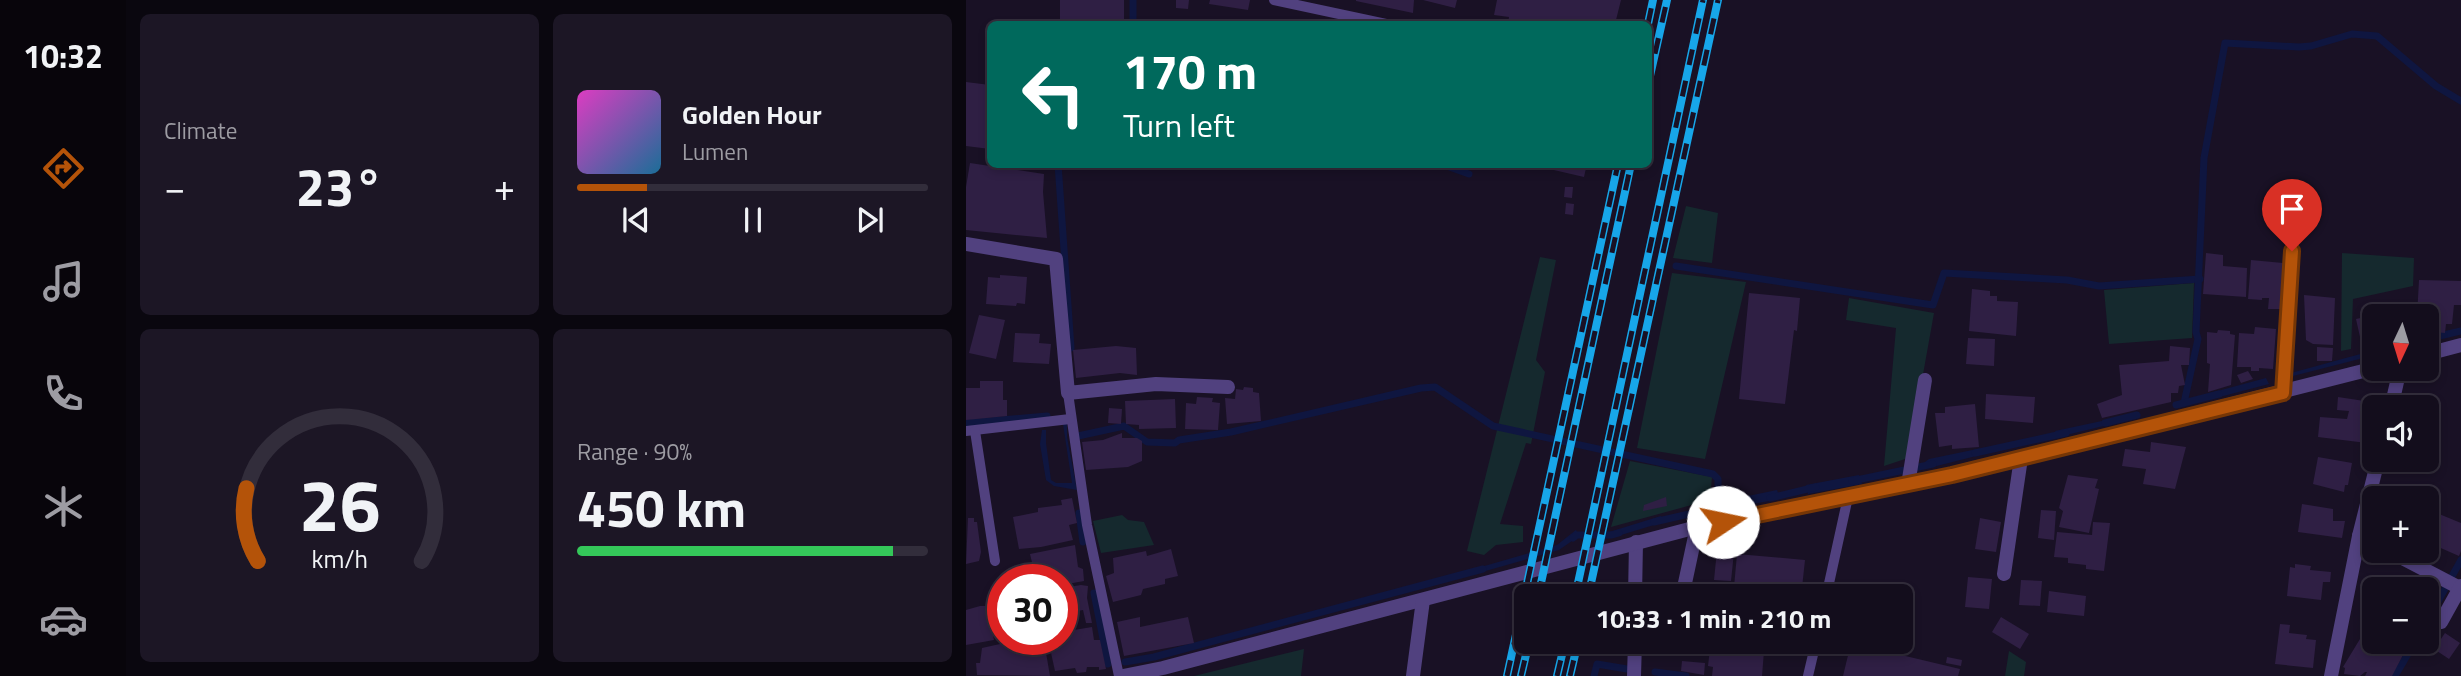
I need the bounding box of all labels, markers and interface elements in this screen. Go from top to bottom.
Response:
text: 10:32 [23,32,103,80]
text: 170 m [1123,33,1257,108]
icon: left [1008,49,1099,140]
text: Golden Hour [682,95,822,134]
text: Turn left [1123,101,1235,149]
text: Climate [164,113,237,148]
text: Lumen [682,134,748,169]
icon: directions [39,144,88,193]
text: 23° [296,147,383,226]
text: − [164,158,185,216]
text: + [494,158,515,216]
pin [2262,179,2322,251]
icon: arrive [2273,190,2311,228]
icon: previous [617,201,655,239]
icon: pause [734,201,772,239]
icon: next [851,201,889,239]
icon: music [39,257,88,306]
north arrow [2362,304,2440,382]
map controls [2362,304,2439,654]
icon: phone [39,369,88,418]
button: sound [2362,395,2439,472]
text: Range · 90% [577,434,692,469]
text: 26 [299,450,380,560]
text: 450 km [577,468,746,547]
icon: climate [39,482,88,531]
position arrow [1686,485,1760,559]
button: + [2362,486,2439,563]
text: km/h [311,540,368,578]
speed limit sign: 30 [987,564,1078,655]
button: − [2362,577,2439,654]
icon: car [39,595,88,644]
text: 10:33 · 1 min · 210 m [1596,599,1831,638]

